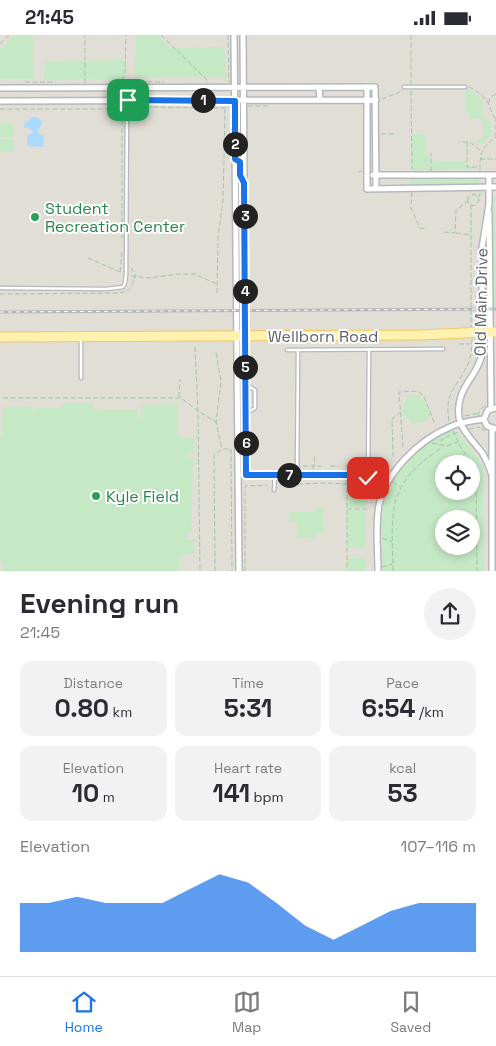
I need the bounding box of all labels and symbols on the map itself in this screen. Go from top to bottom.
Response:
pin [107,79,149,121]
pin: 1 [190,87,216,113]
pin: 2 [222,131,248,157]
place label: Student Recreation Center [45,198,185,237]
pin: 3 [232,203,258,229]
marker: Student Recreation Center [29,211,41,223]
street label: Old Main Drive [470,248,492,356]
pin: 4 [232,279,258,303]
street label: Wellborn Road [268,326,378,347]
pin: 5 [232,355,258,379]
pin: 6 [234,431,258,455]
pin [347,457,389,499]
pin: 7 [276,463,302,487]
place label: Kyle Field [106,486,179,507]
marker: Kyle Field [90,490,102,502]

